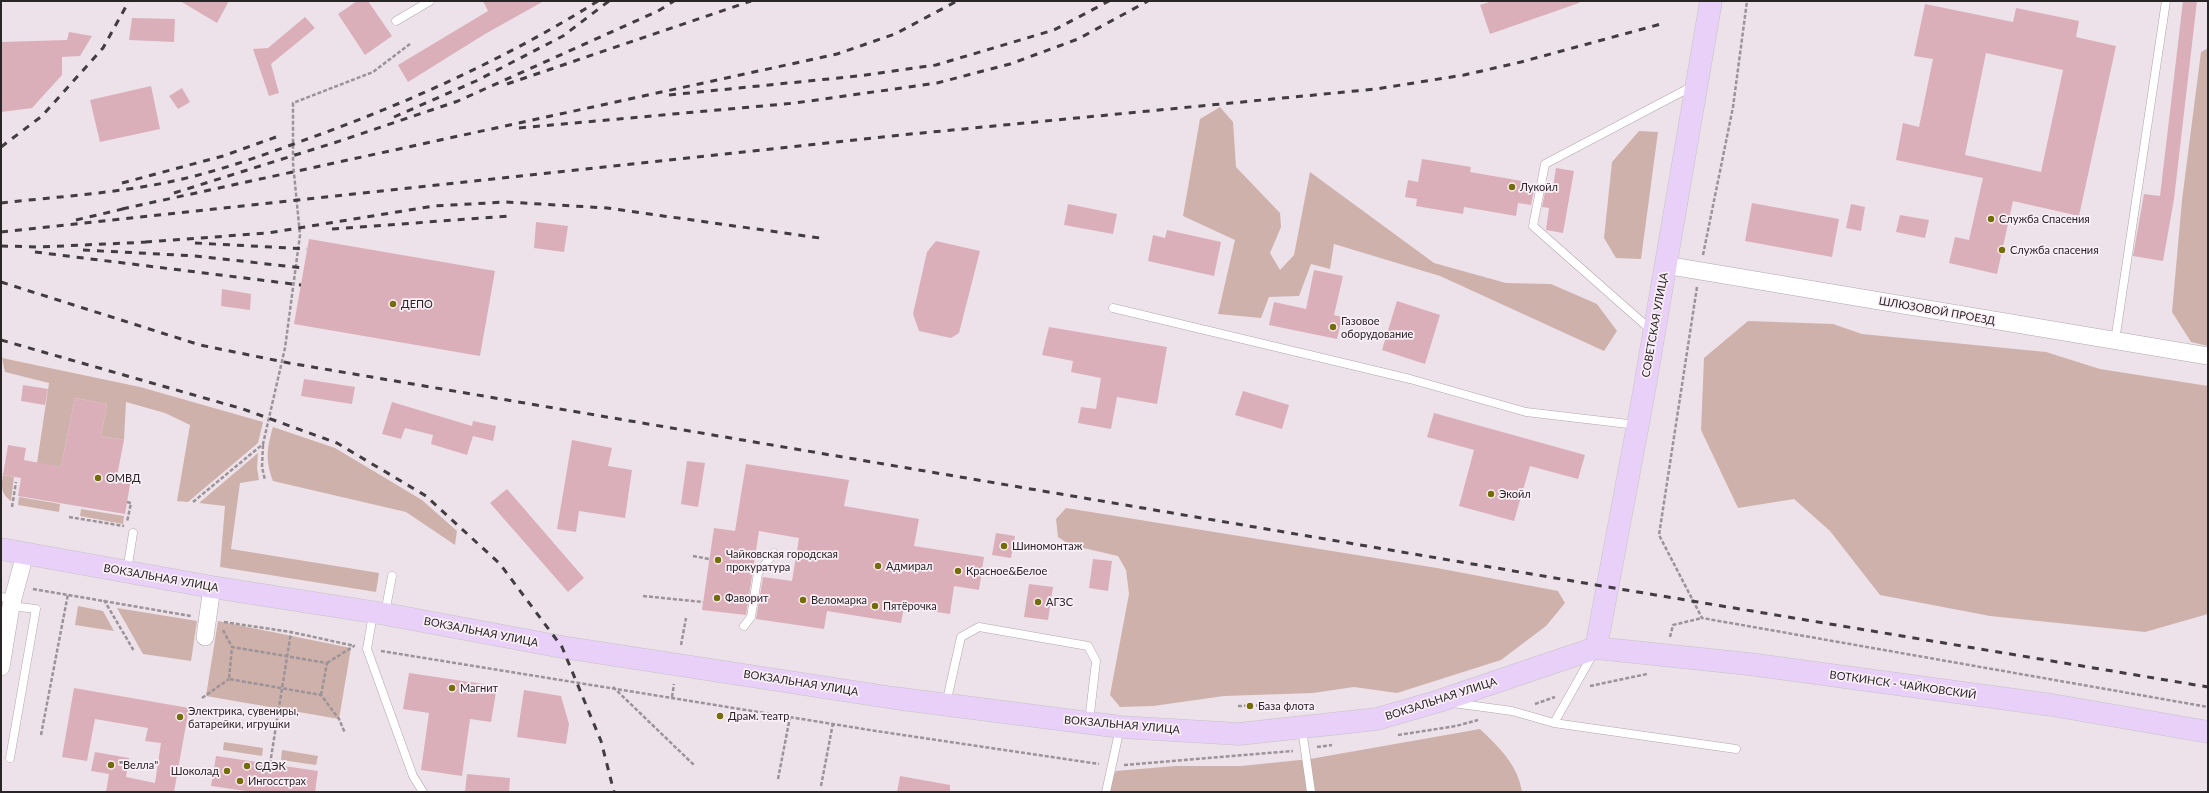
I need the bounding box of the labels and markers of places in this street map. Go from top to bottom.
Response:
place label: Лукойл [1520,180,1558,194]
marker: Лукойл [1507,182,1517,192]
place label: Служба Спасения [1999,212,2090,226]
marker: Служба Спасения [1986,214,1996,224]
place label: Служба спасения [2010,243,2099,257]
marker: Служба спасения [1997,245,2007,255]
place label: ДЕПО [401,297,433,311]
marker: ДЕПО [388,299,398,309]
place label: Газовое оборудование [1341,314,1413,340]
marker: Газовое оборудование [1328,322,1338,332]
place label: ОМВД [106,471,141,485]
marker: ОМВД [93,473,103,483]
place label: Экойл [1499,487,1531,501]
marker: Экойл [1486,489,1496,499]
place label: Шиномонтаж [1012,539,1082,553]
marker: Шиномонтаж [999,541,1009,551]
place label: Чайковская городская прокуратура [726,547,838,573]
marker: Чайковская городская прокуратура [713,555,723,565]
place label: Адмирал [886,559,932,573]
marker: Адмирал [873,561,883,571]
place label: Красное&Белое [966,564,1047,578]
marker: Красное&Белое [953,566,963,576]
place label: Фаворит [725,591,769,605]
marker: Фаворит [712,593,722,603]
place label: Веломарка [811,593,867,607]
marker: Веломарка [798,595,808,605]
place label: АГЗС [1046,595,1073,609]
marker: АГЗС [1033,597,1043,607]
place label: Пятёрочка [883,599,937,613]
marker: Пятёрочка [870,601,880,611]
place label: Магнит [460,681,498,695]
marker: Магнит [447,683,457,693]
place label: База флота [1258,699,1314,713]
marker: База флота [1245,701,1255,711]
place label: Электрика, сувениры, батарейки, игрушки [188,704,299,730]
place label: Драм. театр [728,709,790,723]
marker: Драм. театр [715,711,725,721]
marker: Электрика, сувениры, батарейки, игрушки [175,712,185,722]
place label: "Велла" [119,758,158,772]
place label: СДЭК [255,759,286,773]
marker: "Велла" [106,760,116,770]
marker: СДЭК [242,761,252,771]
place label: Шоколад [171,764,219,778]
marker: Шоколад [222,766,232,776]
place label: Ингосстрах [248,774,306,788]
marker: Ингосстрах [235,776,245,786]

